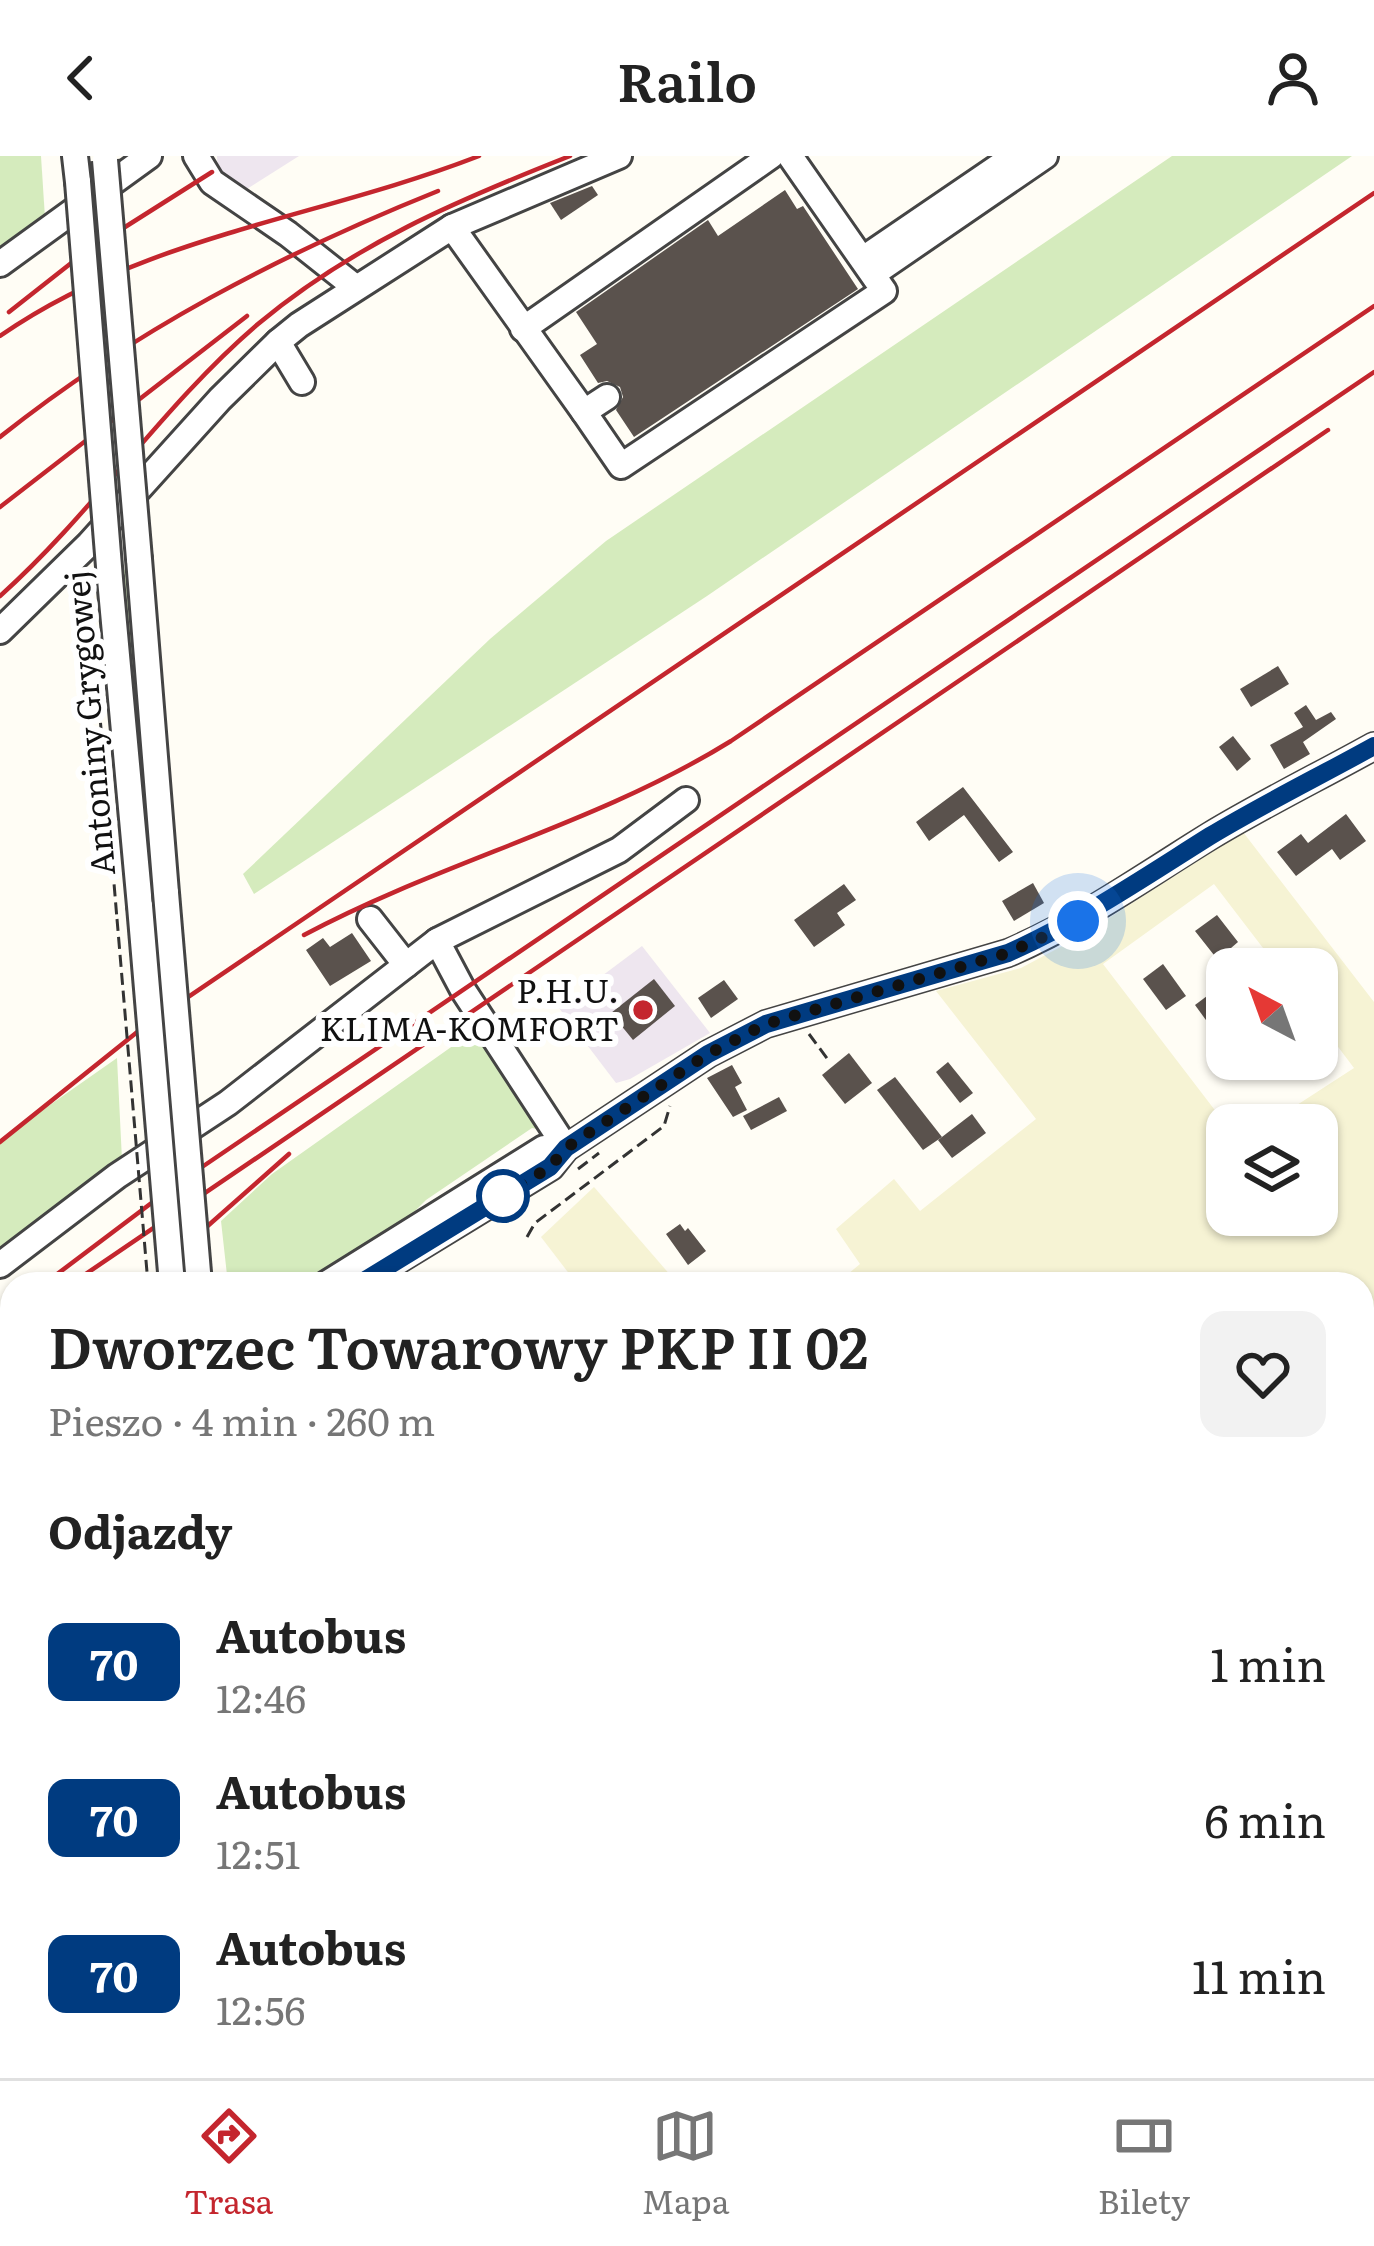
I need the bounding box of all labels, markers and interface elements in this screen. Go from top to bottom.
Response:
text: Railo [617,38,757,119]
icon: back [48,45,114,111]
icon: person [1260,45,1326,111]
street label: Antoniny Grygowej [50,569,125,878]
your location [1048,891,1108,951]
north arrow [1206,948,1338,1080]
map controls [1206,948,1338,1236]
place label: P.H.U. KLIMA-KOMFORT [320,964,619,1051]
marker: P.H.U. KLIMA-KOMFORT [630,997,656,1023]
button: layers [1206,1104,1338,1236]
unlabelled marker [478,1171,528,1221]
text: Dworzec Towarowy PKP II 02 [48,1302,869,1387]
button: heart [1200,1311,1326,1437]
text: Pieszo · 4 min · 260 m [48,1390,435,1448]
text: Odjazdy [48,1496,232,1563]
text: Autobus [216,1600,406,1667]
text: 1 min [1210,1629,1326,1696]
text: 70 [90,1631,138,1693]
text: 12:46 [216,1667,306,1725]
text: Autobus [216,1756,406,1823]
text: 6 min [1204,1785,1326,1852]
text: 70 [90,1787,138,1849]
text: 12:51 [216,1823,300,1881]
text: Autobus [216,1912,406,1979]
text: 11 min [1192,1941,1326,2008]
text: 70 [90,1943,138,2005]
text: 12:56 [216,1979,305,2037]
tab: Trasa [184,2103,273,2224]
tab: Mapa [641,2103,730,2224]
tab: Bilety [1098,2103,1190,2224]

